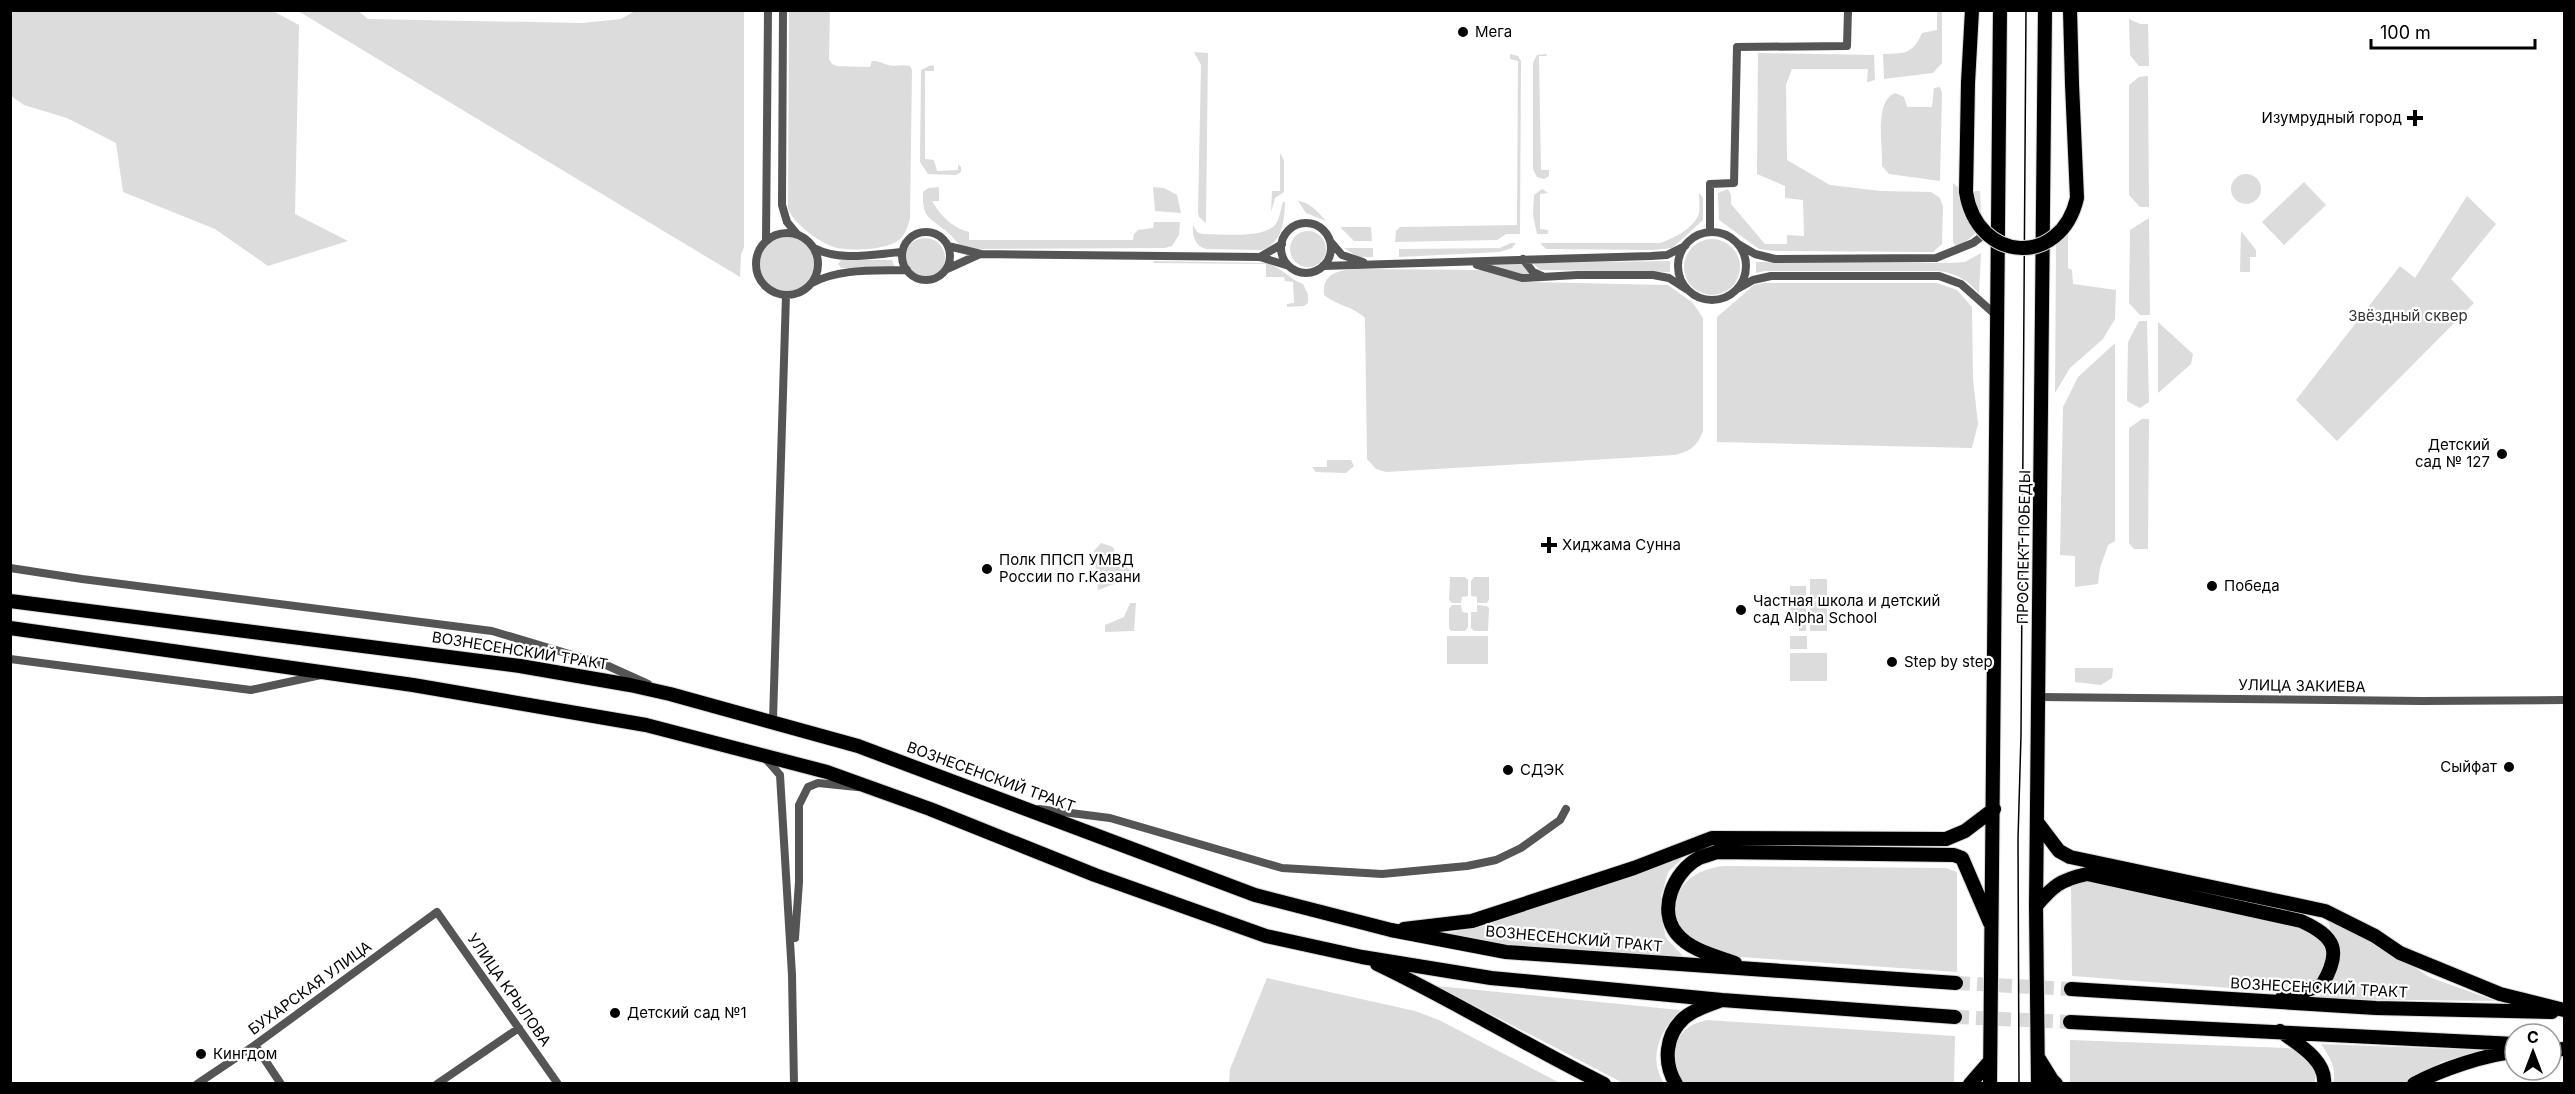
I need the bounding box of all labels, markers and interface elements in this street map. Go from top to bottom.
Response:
scale bar [2371,12,2534,50]
place label: Мега [1475,22,1512,41]
text: 100 m [2380,22,2431,43]
marker: Мега [1456,25,1470,39]
place label: Изумрудный город [2262,108,2402,127]
marker: Изумрудный город [2406,109,2424,127]
park label: Звёздный сквер [2348,306,2468,325]
place label: Детский сад № 127 [2415,435,2490,471]
marker: Детский сад № 127 [2495,447,2509,461]
street label: ПРОСПЕКТ ПОБЕДЫ [2013,470,2034,624]
place label: Хиджама Сунна [1562,535,1681,554]
marker: Хиджама Сунна [1540,536,1558,554]
place label: Полк ППСП УМВД России по г.Казани [999,550,1141,586]
marker: Полк ППСП УМВД России по г.Казани [980,562,994,576]
place label: Победа [2224,576,2280,595]
marker: Победа [2205,579,2219,593]
place label: Частная школа и детский сад Alpha School [1753,591,1940,627]
marker: Частная школа и детский сад Alpha School [1734,603,1748,617]
street label: ВОЗНЕСЕНСКИЙ ТРАКТ [431,627,609,674]
place label: Step by step [1904,652,1993,671]
marker: Step by step [1885,655,1899,669]
street label: УЛИЦА ЗАКИЕВА [2238,675,2366,696]
street label: ВОЗНЕСЕНСКИЙ ТРАКТ [904,737,1078,816]
place label: Сыйфат [2440,757,2497,776]
place label: СДЭК [1520,760,1564,779]
marker: Сыйфат [2502,760,2516,774]
marker: СДЭК [1501,763,1515,777]
street label: ВОЗНЕСЕНСКИЙ ТРАКТ [1485,921,1664,956]
street label: УЛИЦА КРЫЛОВА [463,930,555,1050]
street label: БУХАРСКАЯ УЛИЦА [244,937,375,1039]
street label: ВОЗНЕСЕНСКИЙ ТРАКТ [2230,973,2408,1002]
place label: Детский сад №1 [627,1003,747,1022]
marker: Детский сад №1 [608,1006,622,1020]
north arrow [2503,1022,2563,1082]
text: С [2527,1027,2539,1047]
place label: Кингдом [213,1044,277,1063]
marker: Кингдом [194,1047,208,1061]

